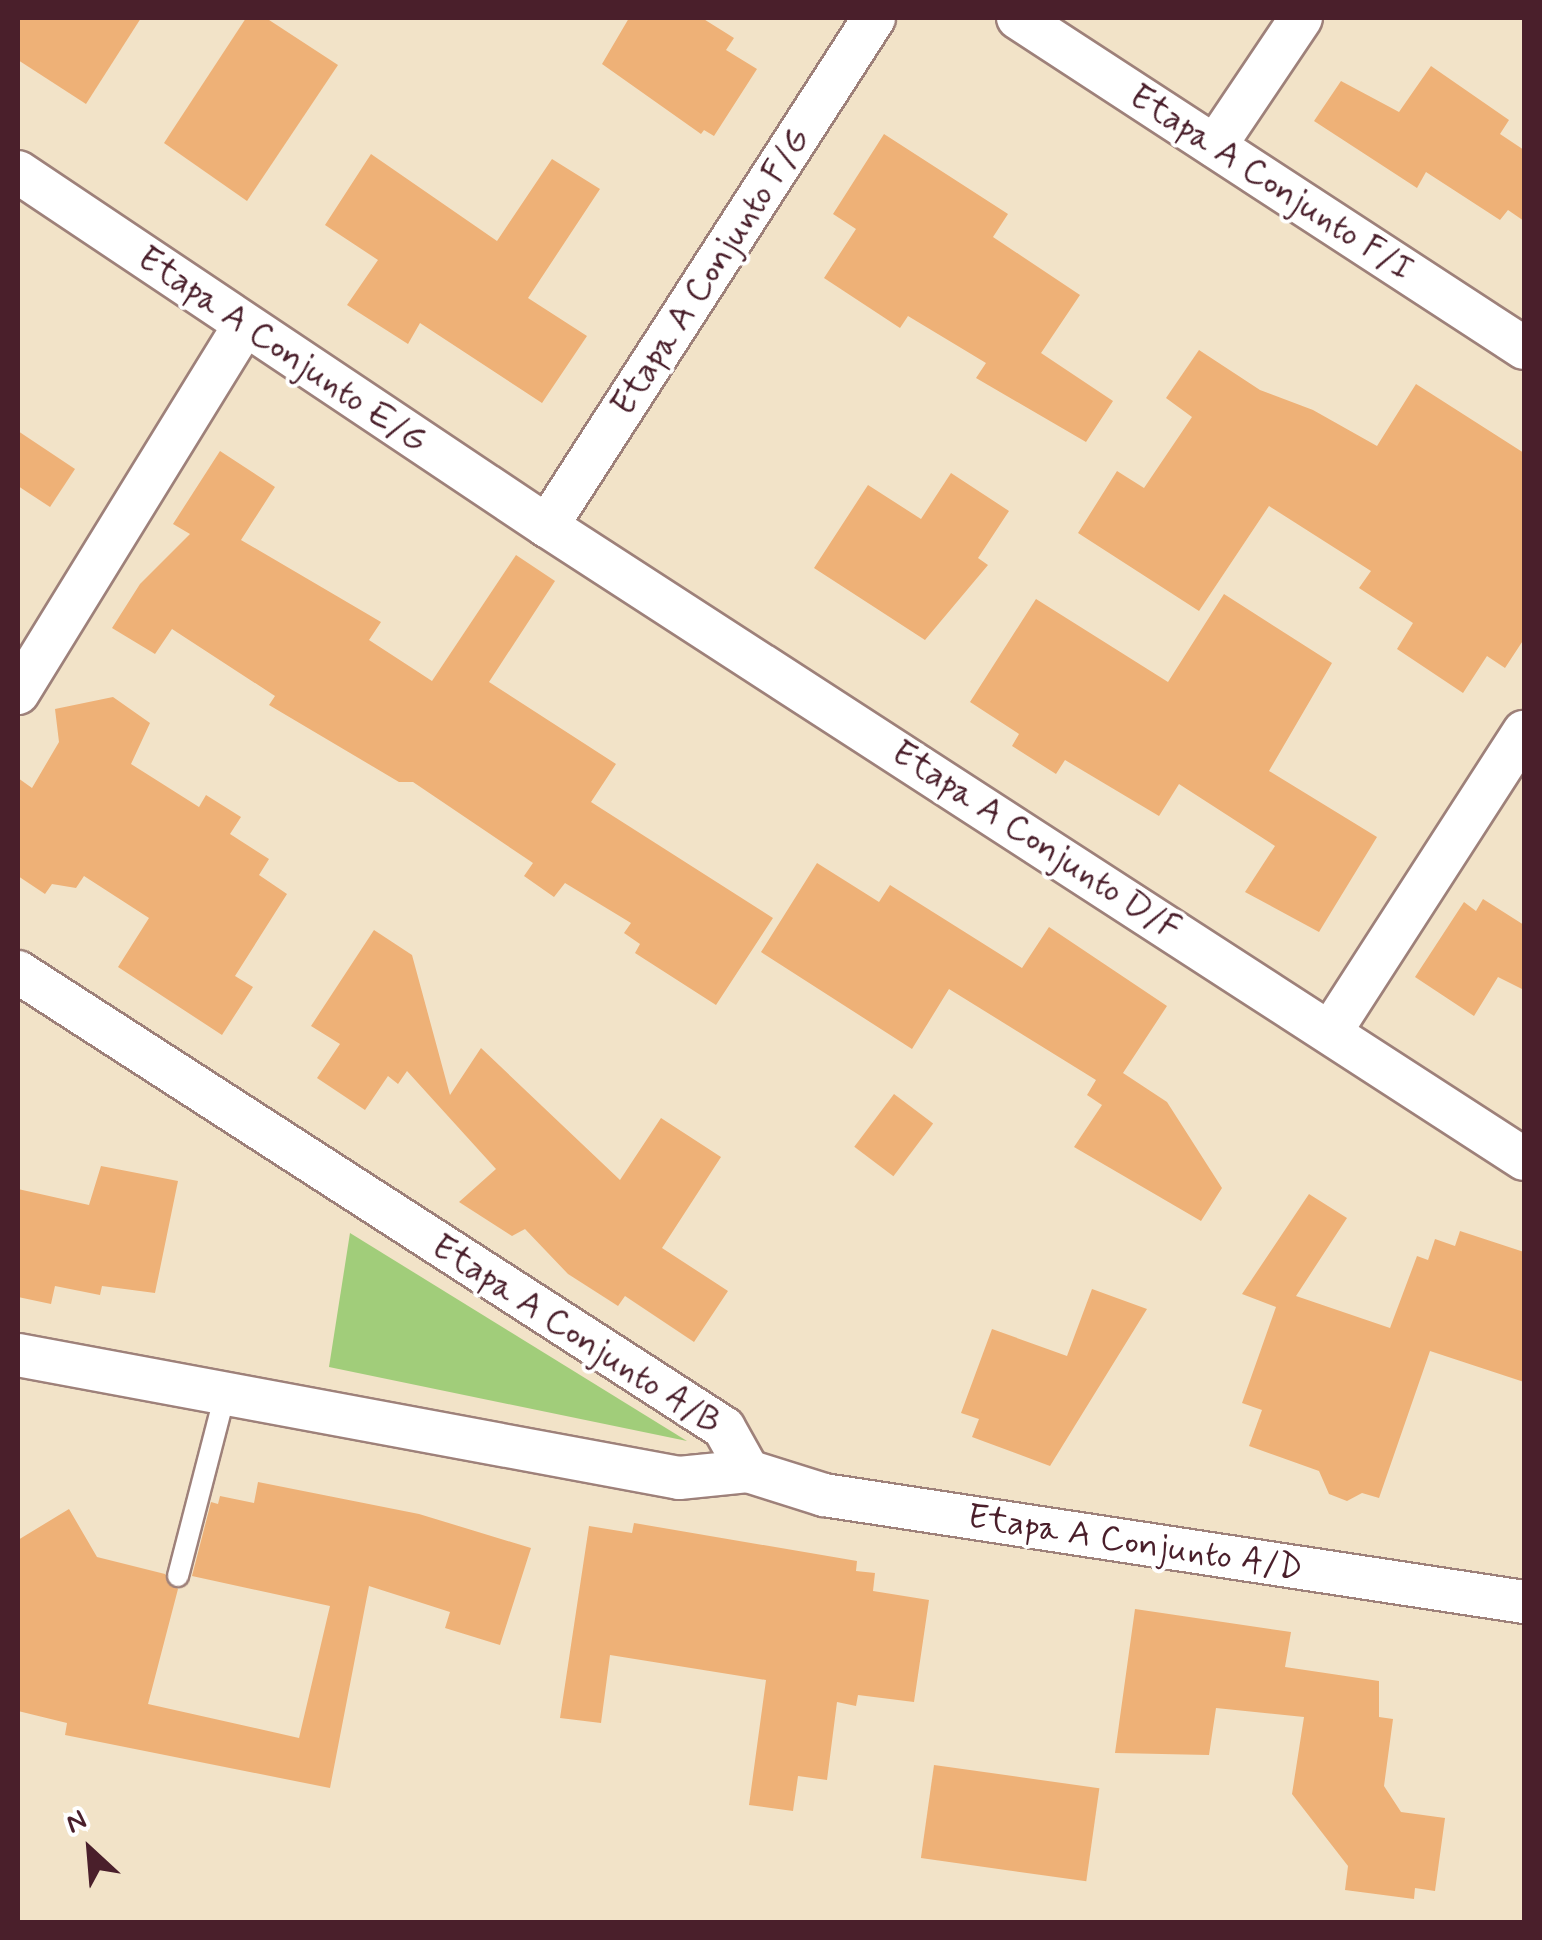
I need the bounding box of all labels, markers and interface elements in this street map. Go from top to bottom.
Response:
street label: Etapa A Conjunto F/I [1125,78,1417,288]
street label: Etapa A Conjunto F/G [605,124,817,420]
street label: Etapa A Conjunto E/G [135,241,429,459]
street label: Etapa A Conjunto D/F [888,735,1184,947]
street label: Etapa A Conjunto A/B [427,1228,725,1442]
street label: Etapa A Conjunto A/D [968,1496,1302,1590]
north arrow [40,1800,140,1900]
text: N [60,1802,93,1843]

